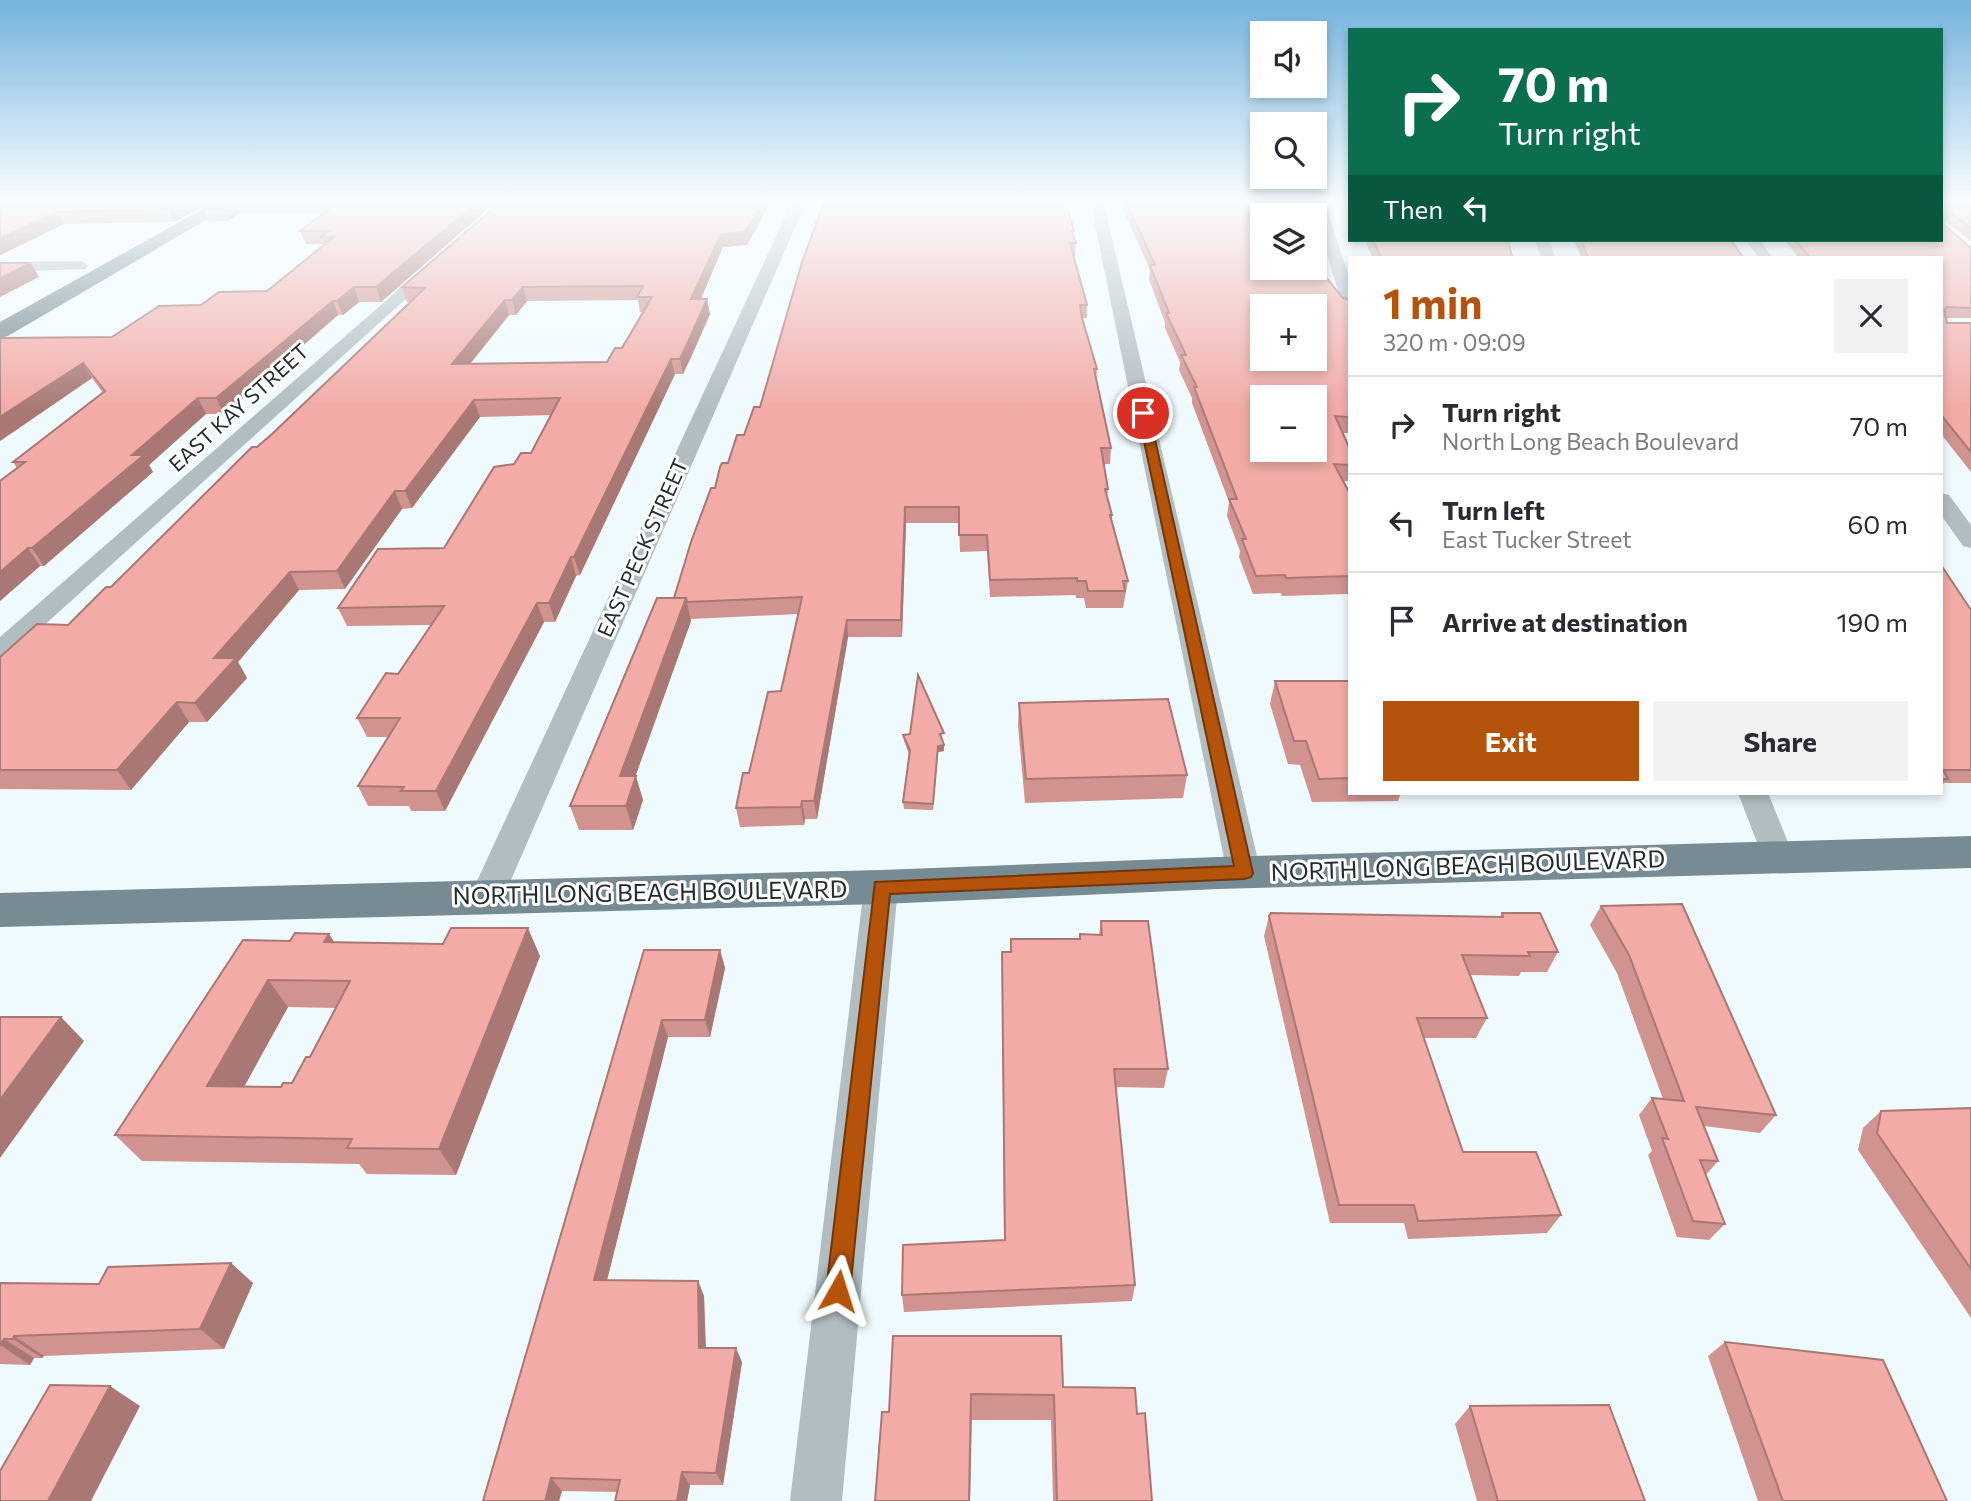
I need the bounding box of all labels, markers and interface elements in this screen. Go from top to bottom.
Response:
map controls [1250,21,1327,462]
button: sound [1250,21,1327,98]
text: 70 m [1498,52,1609,112]
icon: right [1383,56,1474,147]
button: search [1250,112,1327,189]
text: Turn right [1498,112,1641,152]
icon: left [1457,189,1495,227]
text: Then [1383,193,1443,224]
button: layers [1250,203,1327,280]
text: 1 min [1383,276,1483,328]
button: close [1834,279,1908,353]
button: + [1250,294,1327,371]
text: 320 m · 09:09 [1383,328,1526,356]
street label: EAST KAY STREET [163,338,313,476]
pin [1113,383,1173,443]
button: − [1250,385,1327,462]
icon: arrive [1124,394,1162,432]
text: Turn right [1442,396,1561,427]
icon: right [1383,406,1421,444]
text: 70 m [1850,410,1908,441]
text: North Long Beach Boulevard [1442,427,1739,455]
street label: EAST PECK STREET [591,454,692,640]
text: Turn left [1442,494,1545,525]
icon: left [1383,504,1421,542]
text: 60 m [1848,508,1908,539]
text: East Tucker Street [1442,525,1632,553]
icon: arrive [1383,602,1421,640]
text: Arrive at destination [1442,606,1688,637]
text: 190 m [1836,606,1908,637]
button: Exit [1383,701,1639,781]
button: Share [1653,701,1908,781]
street label: NORTH LONG BEACH BOULEVARD [1270,843,1666,886]
street label: NORTH LONG BEACH BOULEVARD [452,874,848,909]
position arrow [801,1254,875,1328]

